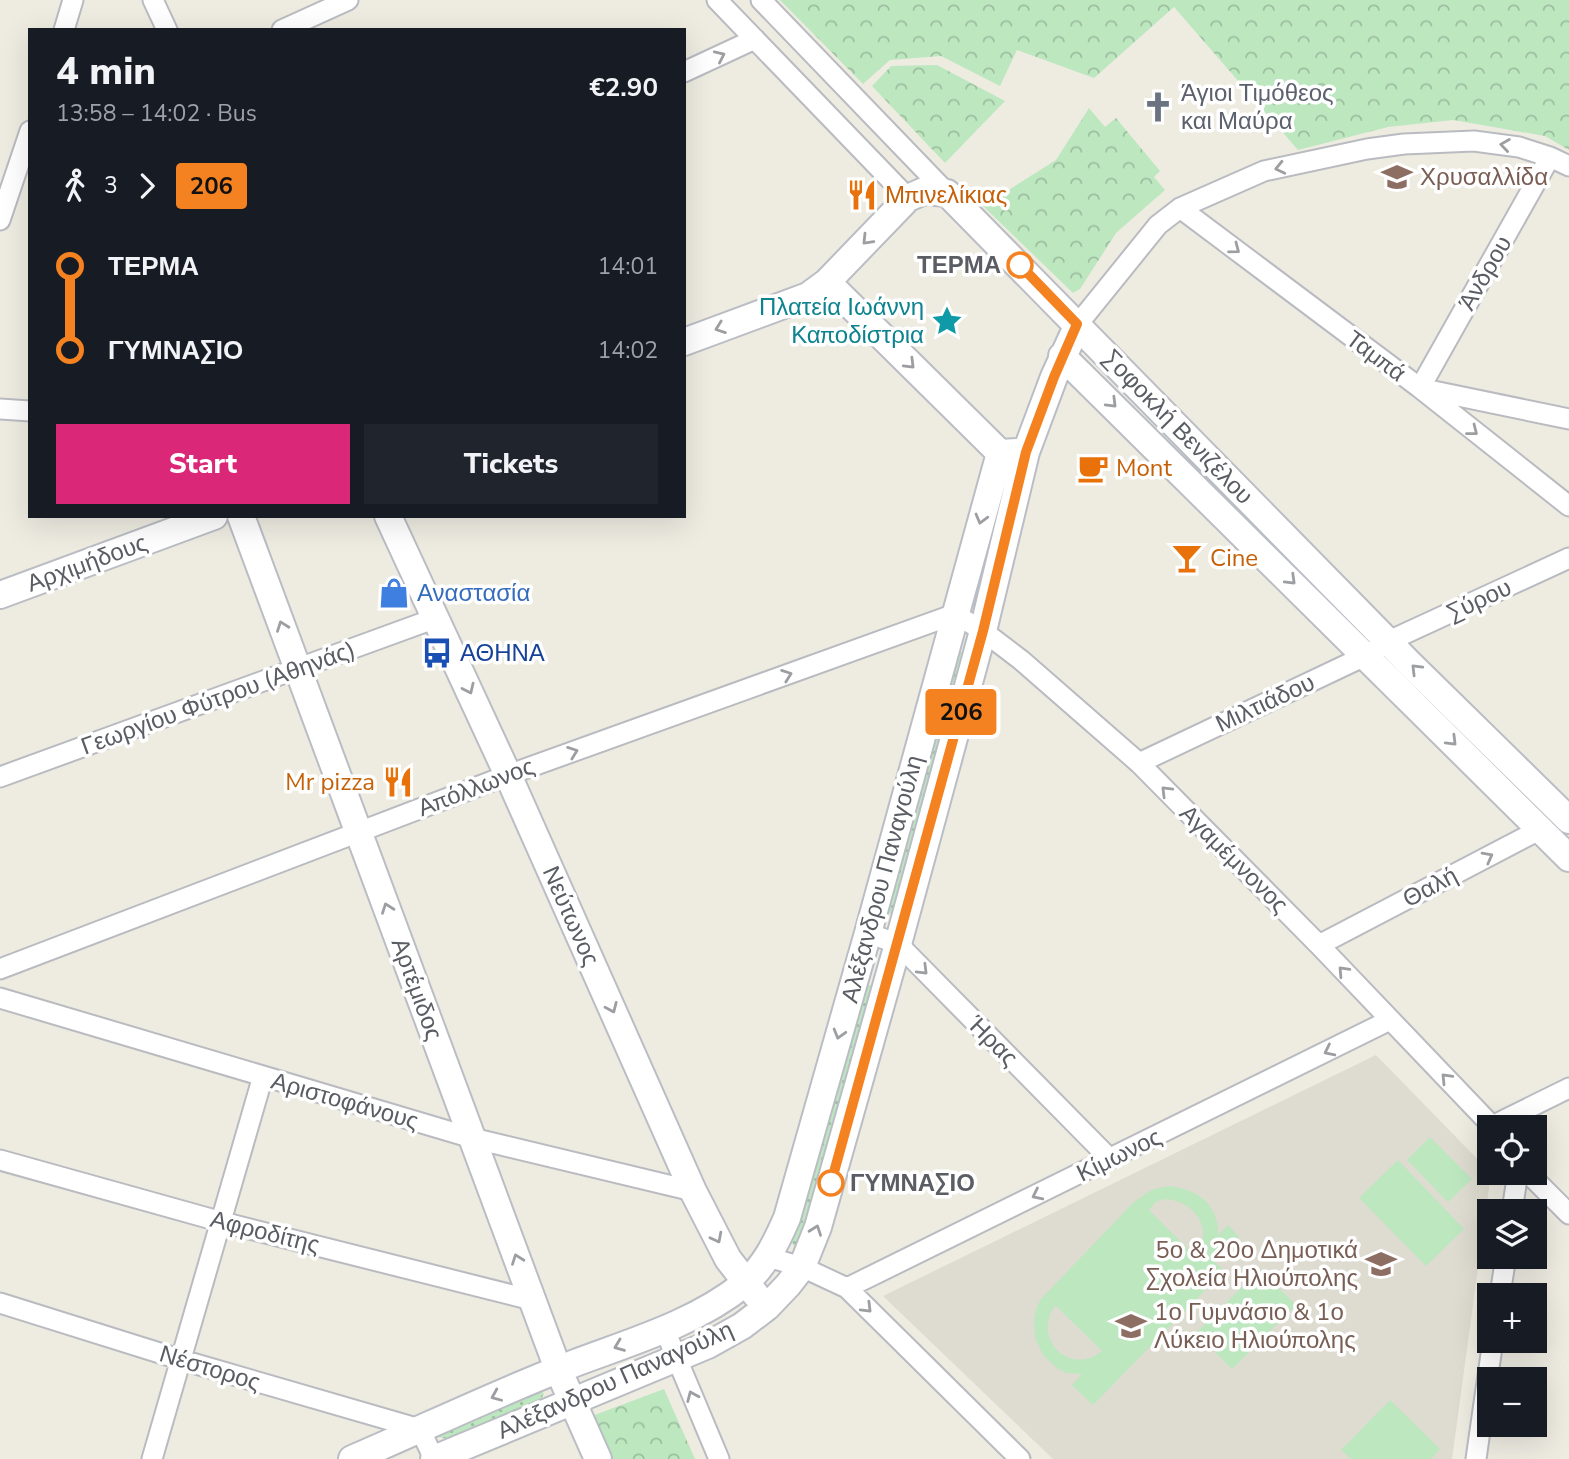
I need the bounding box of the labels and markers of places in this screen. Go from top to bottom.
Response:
place label: Άγιοι Τιμόθεος και Μαύρα [1181,77,1334,137]
church icon: Άγιοι Τιμόθεος και Μαύρα [1141,90,1175,124]
school or university icon: Χρυσαλλίδα [1380,160,1414,194]
place label: Χρυσαλλίδα [1420,161,1548,193]
restaurant icon: Μπινελίκιας [845,178,879,212]
place label: Μπινελίκιας [885,179,1007,211]
place label: ΤΕΡΜΑ [917,249,1001,281]
marker: ΤΕΡΜΑ [1007,252,1033,278]
place label: Πλατεία Ιωάννη Καποδίστρια [759,291,924,351]
place icon: Πλατεία Ιωάννη Καποδίστρια [930,304,964,338]
cafe icon: Mont [1076,451,1110,485]
place label: Mont [1116,452,1172,484]
bar icon: Cine [1170,541,1204,575]
place label: Cine [1210,542,1258,574]
shop icon: Αναστασία [377,576,411,610]
place label: Αναστασία [417,577,530,609]
bus stop icon: ΑΘΗΝΑ [420,636,454,670]
place label: ΑΘΗΝΑ [460,637,545,669]
restaurant icon: Mr pizza [381,765,415,799]
place label: Mr pizza [285,766,375,798]
place label: ΓΥΜΝΑΣΙΟ [850,1167,975,1199]
marker: ΓΥΜΝΑΣΙΟ [818,1170,844,1196]
place label: 5ο & 20ο Δημοτικά Σχολεία Ηλιούπολης [1146,1234,1358,1294]
school or university icon: 5ο & 20ο Δημοτικά Σχολεία Ηλιούπολης [1364,1247,1398,1281]
place label: 1ο Γυμνάσιο & 1ο Λύκειο Ηλιούπολης [1154,1296,1356,1356]
school or university icon: 1ο Γυμνάσιο & 1ο Λύκειο Ηλιούπολης [1114,1309,1148,1343]

